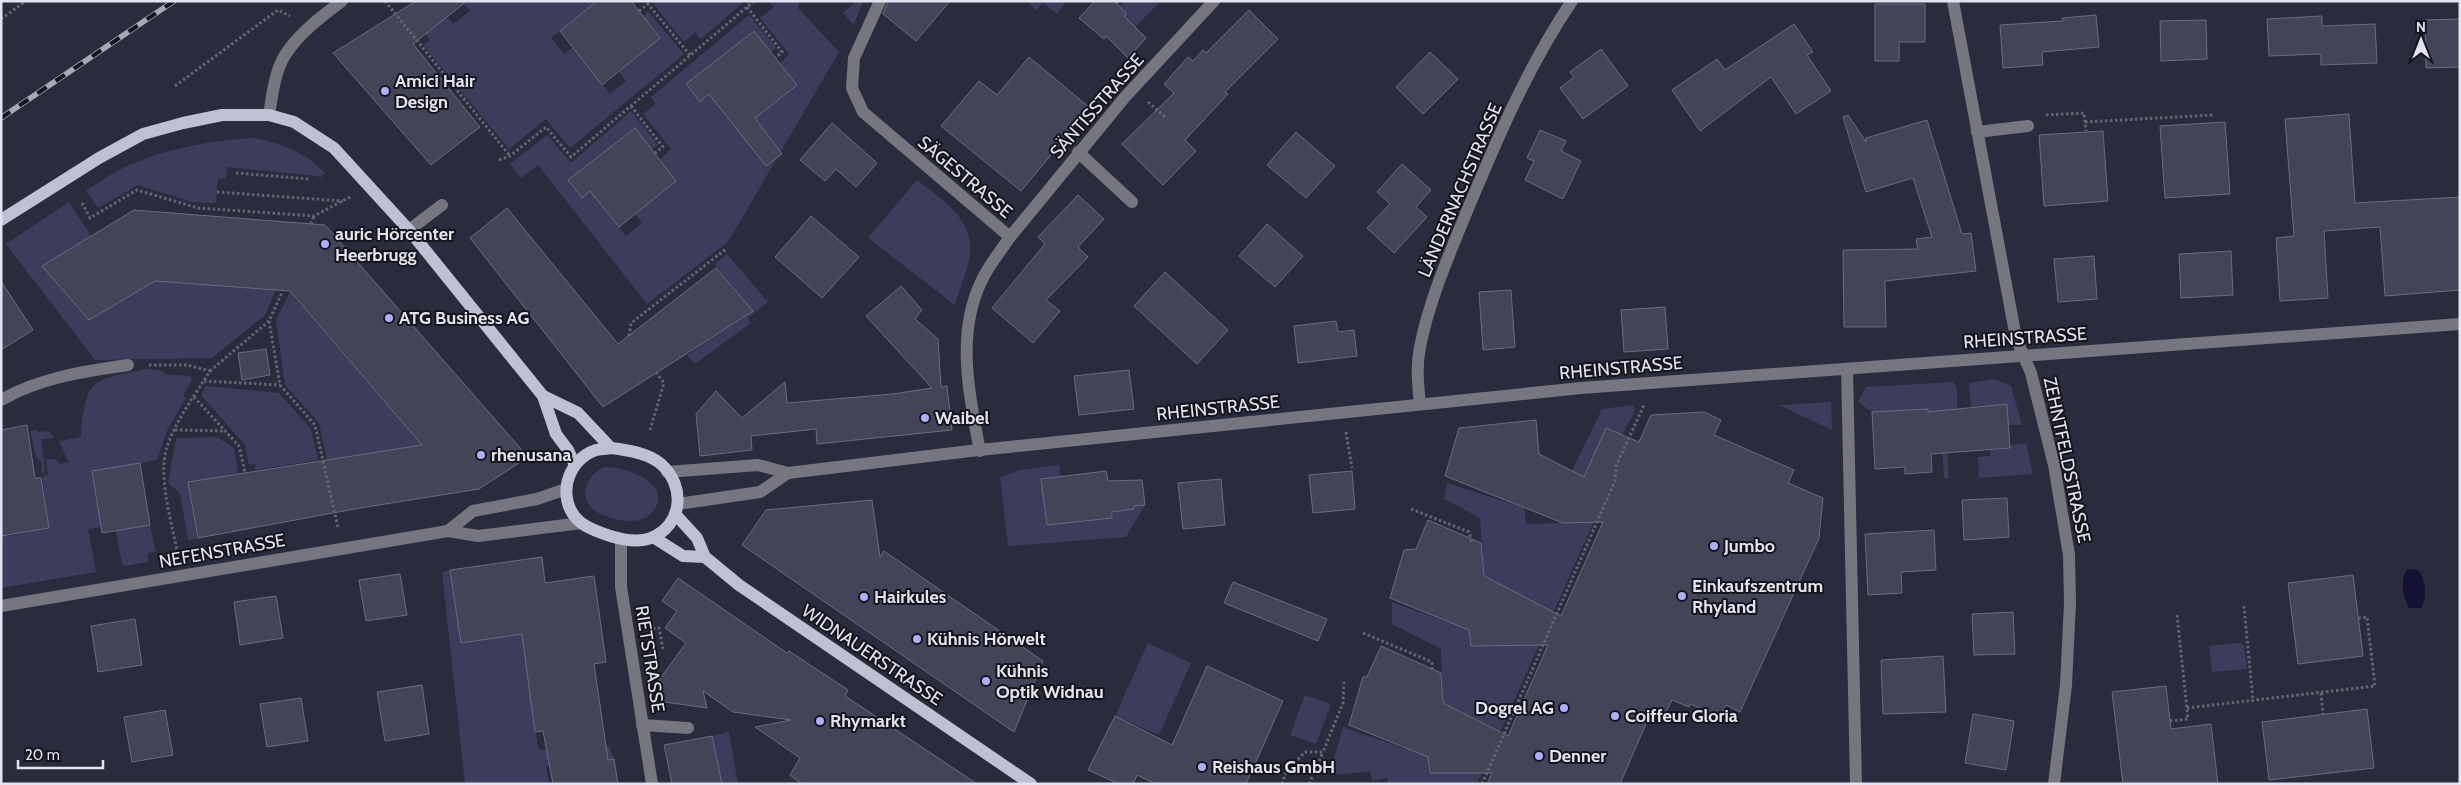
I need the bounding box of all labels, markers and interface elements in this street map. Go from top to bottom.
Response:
north arrow [2396,15,2446,65]
text: N [2416,18,2426,36]
street label: SÄNTISSTRASSE [1045,49,1149,163]
place label: Amici Hair Design [395,70,475,113]
marker: Amici Hair Design [379,85,391,97]
street label: LÄNDERNACHSTRASSE [1413,100,1507,280]
street label: SÄGESTRASSE [913,131,1017,223]
place label: auric Hörcenter Heerbrugg [335,223,454,266]
marker: auric Hörcenter Heerbrugg [319,238,331,250]
place label: ATG Business AG [399,307,530,329]
marker: ATG Business AG [383,312,395,324]
street label: RHEINSTRASSE [1962,323,2088,353]
street label: RHEINSTRASSE [1558,352,1684,384]
street label: ZEHNTFELDSTRASSE [2039,375,2095,545]
street label: RHEINSTRASSE [1155,391,1281,425]
place label: Waibel [935,407,990,429]
marker: Waibel [919,412,931,424]
place label: rhenusana [491,444,571,466]
marker: rhenusana [475,449,487,461]
street label: NEFENSTRASSE [157,529,287,573]
place label: Jumbo [1723,535,1775,557]
marker: Jumbo [1708,540,1720,552]
place label: Einkaufszentrum Rhyland [1692,575,1823,618]
place label: Hairkules [874,586,947,608]
marker: Einkaufszentrum Rhyland [1676,590,1688,602]
marker: Hairkules [858,591,870,603]
street label: WIDNAUERSTRASSE [797,600,947,710]
street label: RIETSTRASSE [631,604,669,714]
place label: Kühnis Hörwelt [927,628,1046,650]
marker: Kühnis Hörwelt [911,633,923,645]
place label: Kühnis Optik Widnau [996,660,1104,703]
marker: Kühnis Optik Widnau [980,675,992,687]
place label: Dogrel AG [1475,697,1554,719]
marker: Dogrel AG [1558,702,1570,714]
place label: Coiffeur Gloria [1625,705,1738,727]
place label: Rhymarkt [830,710,906,732]
marker: Coiffeur Gloria [1609,710,1621,722]
marker: Rhymarkt [814,715,826,727]
scale bar [18,738,102,770]
place label: Denner [1549,745,1606,767]
text: 20 m [25,746,60,764]
marker: Denner [1533,750,1545,762]
place label: Reishaus GmbH [1212,756,1335,778]
marker: Reishaus GmbH [1196,761,1208,773]

